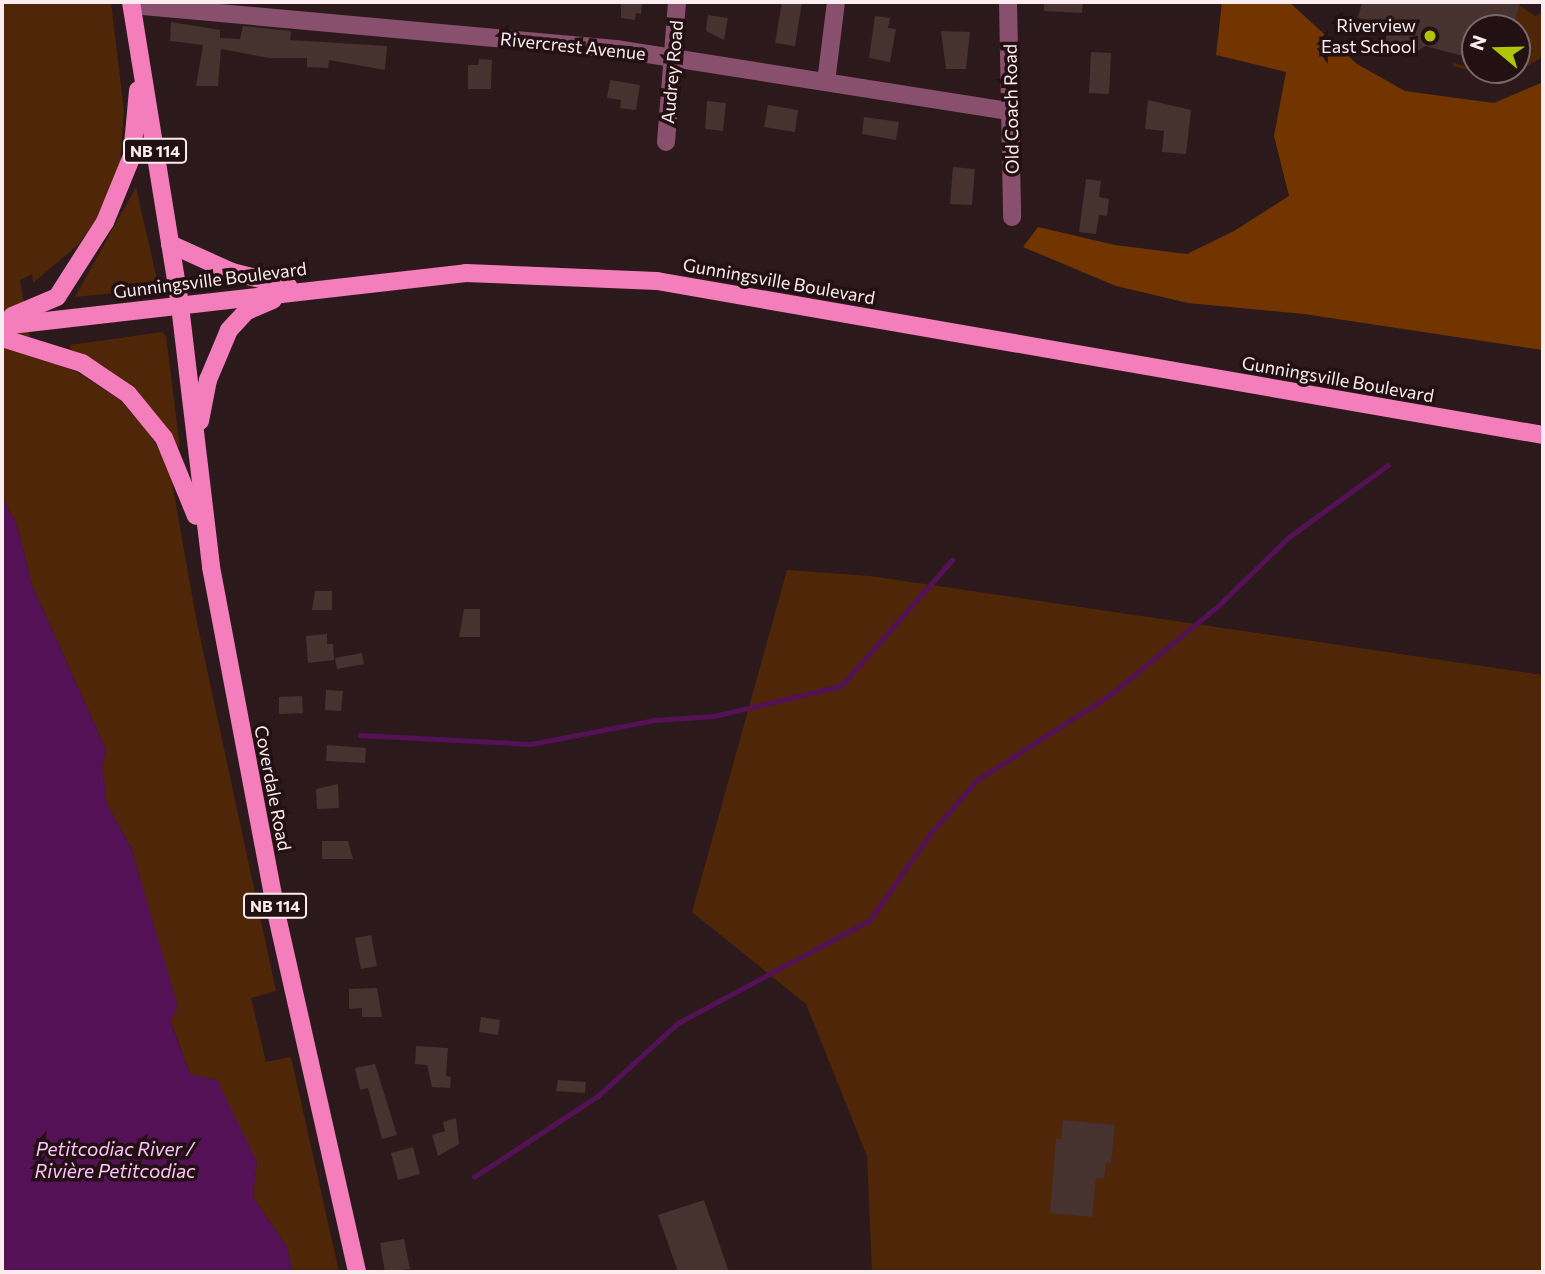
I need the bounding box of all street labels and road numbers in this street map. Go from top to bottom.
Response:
street label: Audrey Road [657,19,687,125]
street label: Rivercrest Avenue [499,28,647,64]
street label: Old Coach Road [999,44,1023,174]
road number: NB 114 [122,139,188,164]
street label: Gunningsville Boulevard [681,253,877,309]
street label: Gunningsville Boulevard [112,257,308,303]
street label: Gunningsville Boulevard [1240,351,1436,407]
street label: Coverdale Road [250,723,296,853]
road number: NB 114 [242,893,308,918]

